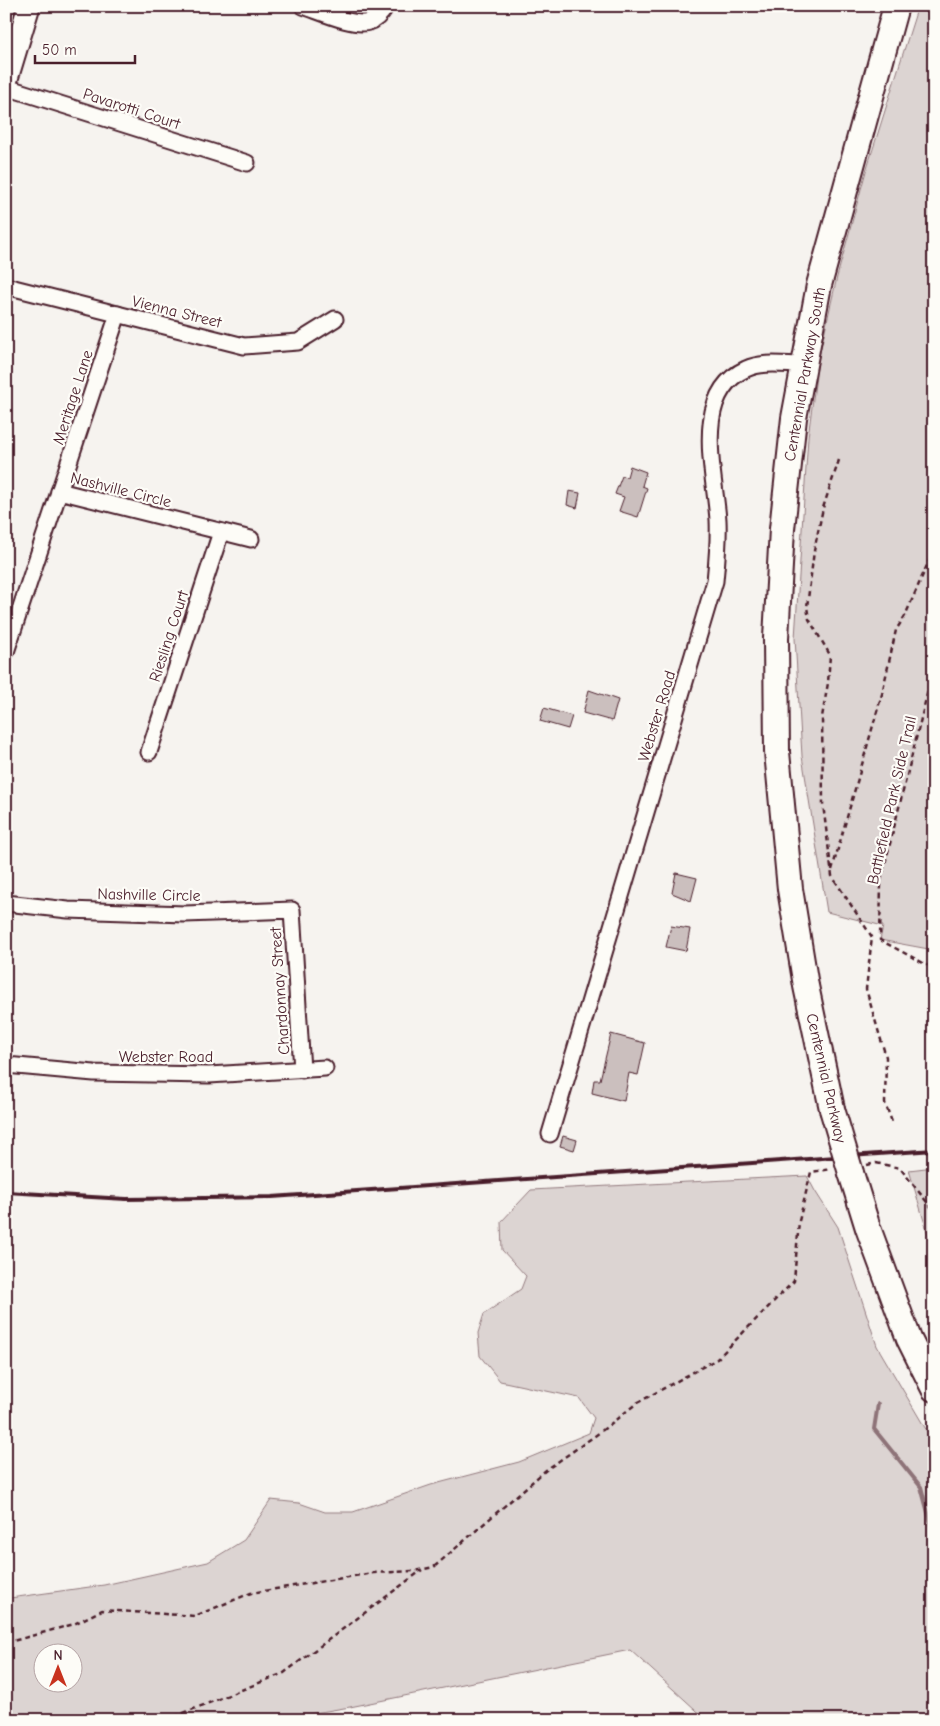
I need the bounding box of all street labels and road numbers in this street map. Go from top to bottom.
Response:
street label: Pavarotti Court [81,85,183,133]
street label: Centennial Parkway South [781,286,829,463]
street label: Vienna Street [130,292,224,332]
street label: Meritage Lane [49,348,97,447]
street label: Nashville Circle [68,469,173,511]
street label: Riesling Court [146,588,192,684]
street label: Webster Road [635,669,679,764]
street label: Battlefield Park Side Trail [864,714,920,886]
street label: Nashville Circle [97,885,201,905]
street label: Chardonnay Street [267,926,293,1055]
street label: Centennial Parkway [802,1012,850,1146]
street label: Webster Road [119,1048,213,1066]

